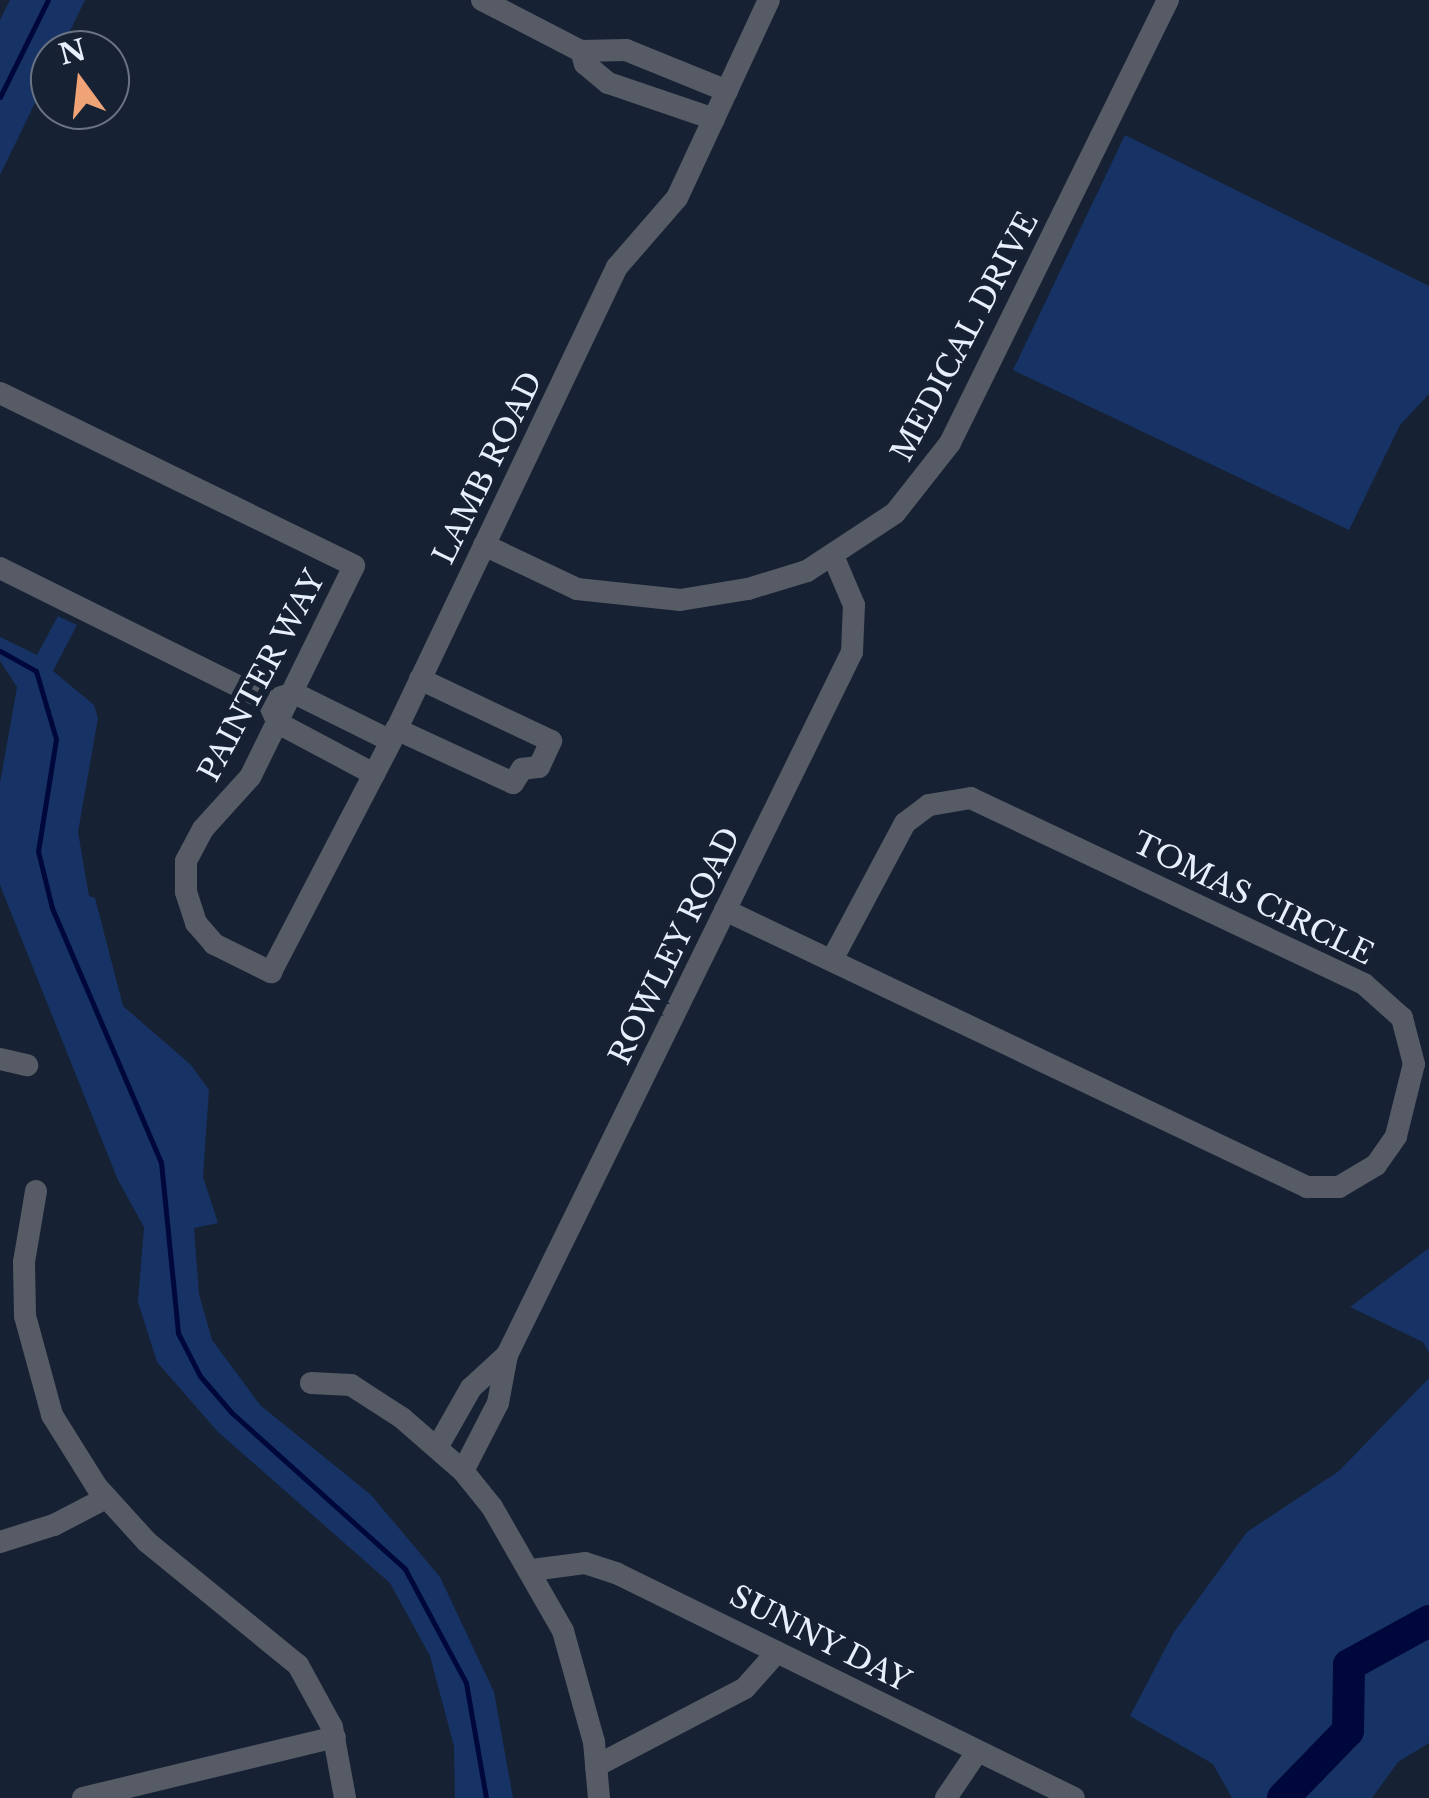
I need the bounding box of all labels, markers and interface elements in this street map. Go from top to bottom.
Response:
north arrow [30,30,130,130]
text: N [55,32,90,73]
street label: MEDICAL DRIVE [884,206,1046,468]
street label: LAMB ROAD [426,366,550,570]
street label: PAINTER WAY [191,563,333,789]
street label: ROWLEY ROAD [602,821,748,1071]
street label: TOMAS CIRCLE [1127,825,1379,973]
street label: SUNNY DAY [723,1578,917,1700]

